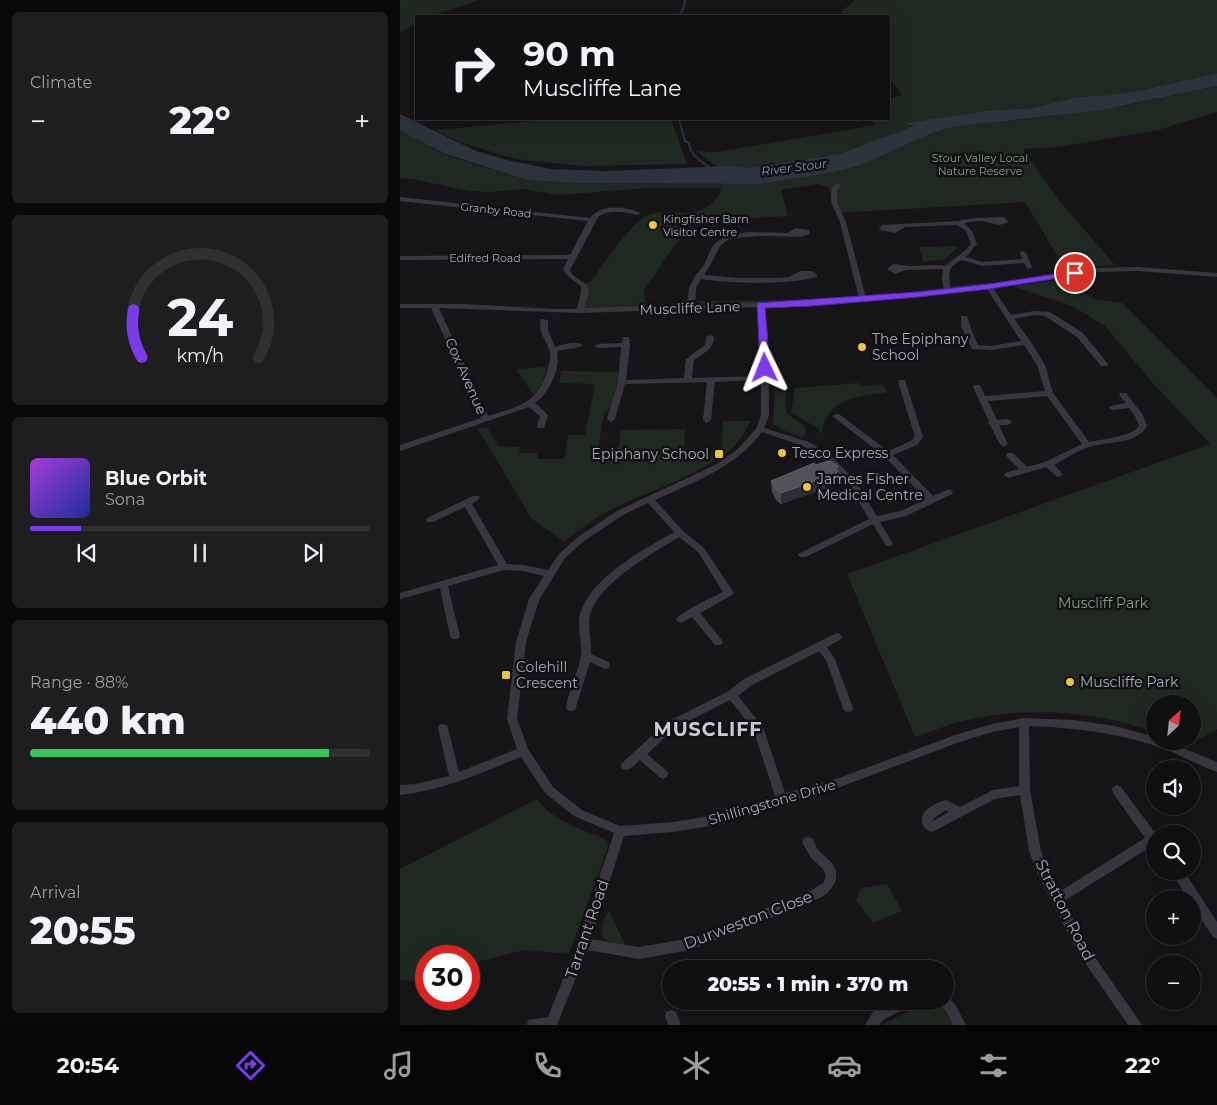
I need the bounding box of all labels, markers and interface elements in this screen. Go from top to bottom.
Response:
text: 90 m [523,32,616,75]
icon: right [440,35,505,100]
text: Climate [30,73,92,92]
text: Muscliffe Lane [523,75,682,102]
text: 22° [169,97,231,144]
text: − [30,104,46,138]
text: + [354,104,370,138]
park label: Stour Valley Local Nature Reserve [932,151,1028,178]
water label: River Stour [760,156,828,178]
street label: Granby Road [460,199,532,221]
place label: Kingfisher Barn Visitor Centre [663,212,749,239]
marker: Kingfisher Barn Visitor Centre [647,219,659,231]
street label: Edifred Road [449,251,521,265]
pin [1054,252,1096,294]
icon: arrive [1061,259,1089,287]
text: 24 [167,286,233,349]
street label: Muscliffe Lane [639,297,741,319]
place label: The Epiphany School [872,330,969,364]
street label: Cox Avenue [441,335,491,417]
position arrow [738,341,790,393]
marker: The Epiphany School [856,341,868,353]
text: km/h [176,345,224,366]
place label: Tesco Express [792,444,889,462]
place label: Epiphany School [592,445,709,463]
marker: Tesco Express [776,447,788,459]
marker: Epiphany School [713,448,725,460]
text: Blue Orbit [105,467,207,490]
place label: James Fisher Medical Centre [816,470,923,504]
marker: James Fisher Medical Centre [801,481,813,493]
text: Sona [105,490,145,509]
icon: previous [73,539,101,567]
icon: pause [186,539,214,567]
icon: next [299,539,327,567]
park label: Muscliff Park [1058,594,1149,612]
place label: Colehill Crescent [516,658,578,692]
marker: Colehill Crescent [500,669,512,681]
text: Range · 88% [30,673,128,692]
place label: Muscliffe Park [1080,673,1179,691]
marker: Muscliffe Park [1064,676,1076,688]
north arrow [1146,695,1201,750]
map controls [1146,695,1201,1010]
text: 440 km [30,697,186,744]
district label: MUSCLIFF [654,718,763,741]
button: sound [1146,760,1201,815]
street label: Shillingstone Drive [706,775,838,829]
button: search [1146,825,1201,880]
street label: Stratton Road [1031,856,1099,964]
street label: Tarrant Road [561,877,613,981]
text: Arrival [30,883,80,902]
street label: Durweston Close [681,887,815,953]
button: + [1146,890,1201,945]
text: 20:55 [30,907,136,954]
speed limit sign: 30 [415,945,480,1010]
button: − [1146,955,1201,1010]
text: 20:55 · 1 min · 370 m [708,973,908,996]
icon: directions [233,1048,268,1083]
icon: music [381,1048,416,1083]
icon: phone [530,1048,565,1083]
icon: climate [679,1048,714,1083]
icon: car [827,1048,862,1083]
icon: filters [976,1048,1011,1083]
text: 20:54 [57,1052,119,1079]
text: 22° [1125,1052,1160,1079]

